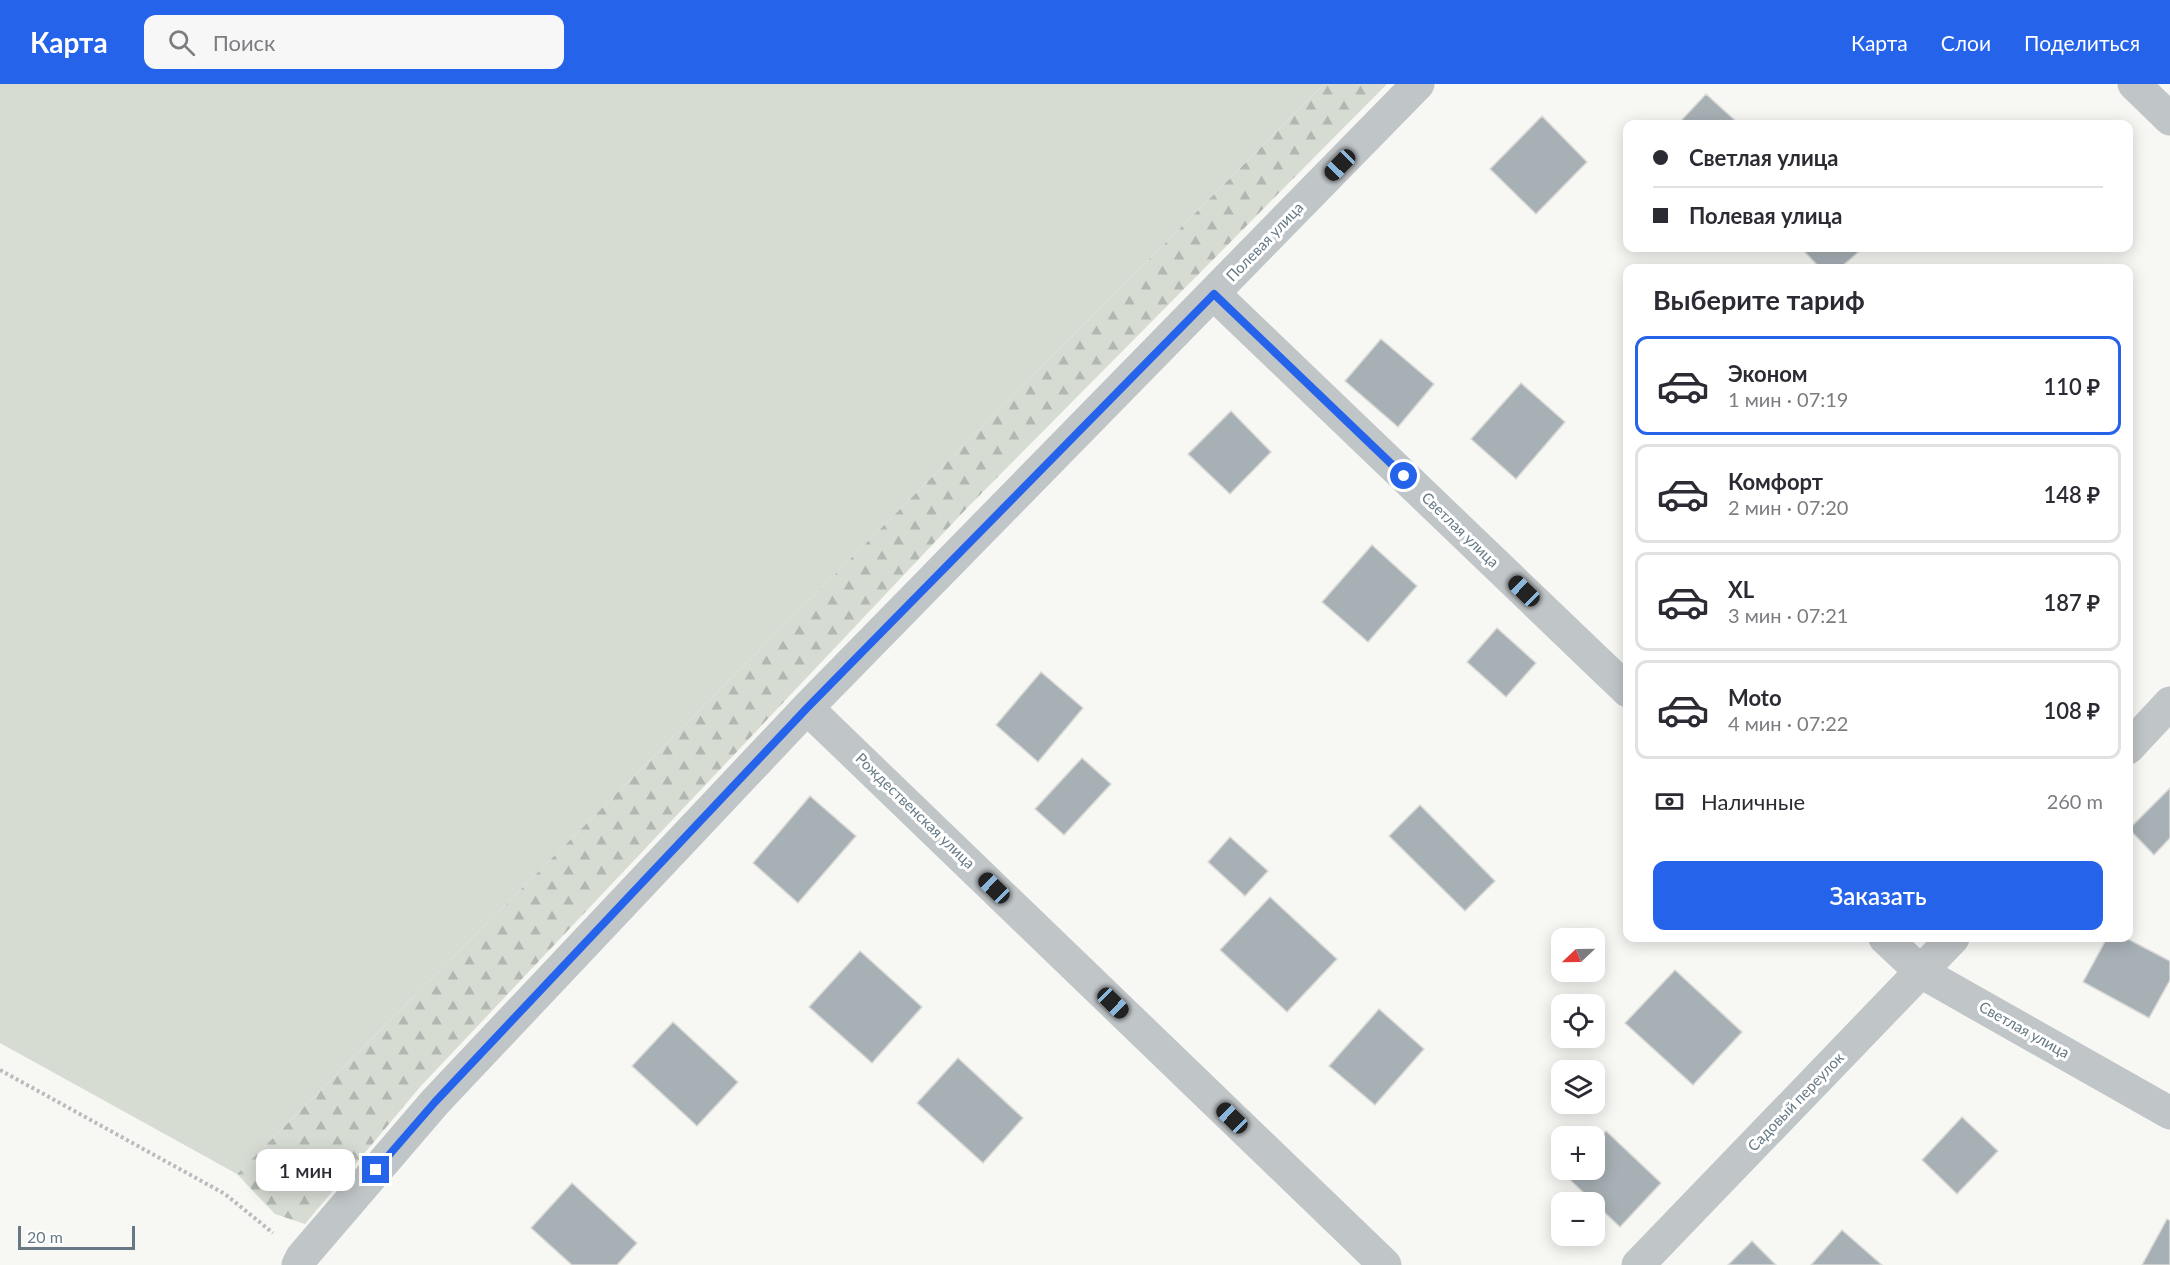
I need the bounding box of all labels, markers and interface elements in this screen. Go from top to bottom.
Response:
search box [144,15,564,69]
text: Карта [30,25,108,59]
icon: search [165,26,198,59]
text: Поиск [213,29,276,56]
text: Карта [1851,30,1908,55]
text: Слои [1941,30,1991,55]
text: Поделиться [2024,30,2140,55]
text: Светлая улица [1689,144,1839,171]
car [1321,146,1359,184]
street label: Полевая улица [1222,198,1306,285]
text: Полевая улица [1689,202,1842,229]
text: Выберите тариф [1653,283,1865,316]
icon: car [1656,359,1710,413]
text: Эконом [1728,360,1808,387]
text: 110 ₽ [2043,373,2100,400]
text: 1 мин · 07:19 [1728,387,1848,411]
route start [1390,462,1417,489]
icon: car [1656,467,1710,521]
text: Комфорт [1728,468,1823,495]
text: 148 ₽ [2043,481,2100,508]
street label: Светлая улица [1418,488,1503,571]
text: 2 мин · 07:20 [1728,495,1848,519]
car [1505,572,1543,610]
icon: car [1656,575,1710,629]
text: XL [1728,576,1754,603]
text: 187 ₽ [2043,589,2100,616]
text: 3 мин · 07:21 [1728,603,1848,627]
icon: car [1656,683,1710,737]
text: Moto [1728,684,1782,711]
text: 108 ₽ [2043,697,2100,724]
text: 4 мин · 07:22 [1728,711,1848,735]
street label: Рождественская улица [852,749,979,872]
icon: cash [1653,785,1686,818]
text: Наличные [1701,788,1805,815]
text: 260 m [2047,789,2103,813]
button: Заказать [1653,861,2103,930]
car [975,869,1013,907]
north arrow [1551,928,1605,982]
map controls [1551,928,1605,1246]
car [1094,984,1132,1022]
button: locate [1551,994,1605,1048]
street label: Светлая улица [1976,997,2073,1061]
street label: Садовый переулок [1743,1048,1847,1154]
button: layers [1551,1060,1605,1114]
car [1213,1099,1251,1137]
button: + [1551,1126,1605,1180]
callout: 1 мин [256,1149,355,1191]
route end [362,1156,389,1183]
text: 1 мин [279,1158,332,1182]
button: − [1551,1192,1605,1246]
scale bar [18,1223,135,1250]
text: 20 m [27,1227,63,1246]

